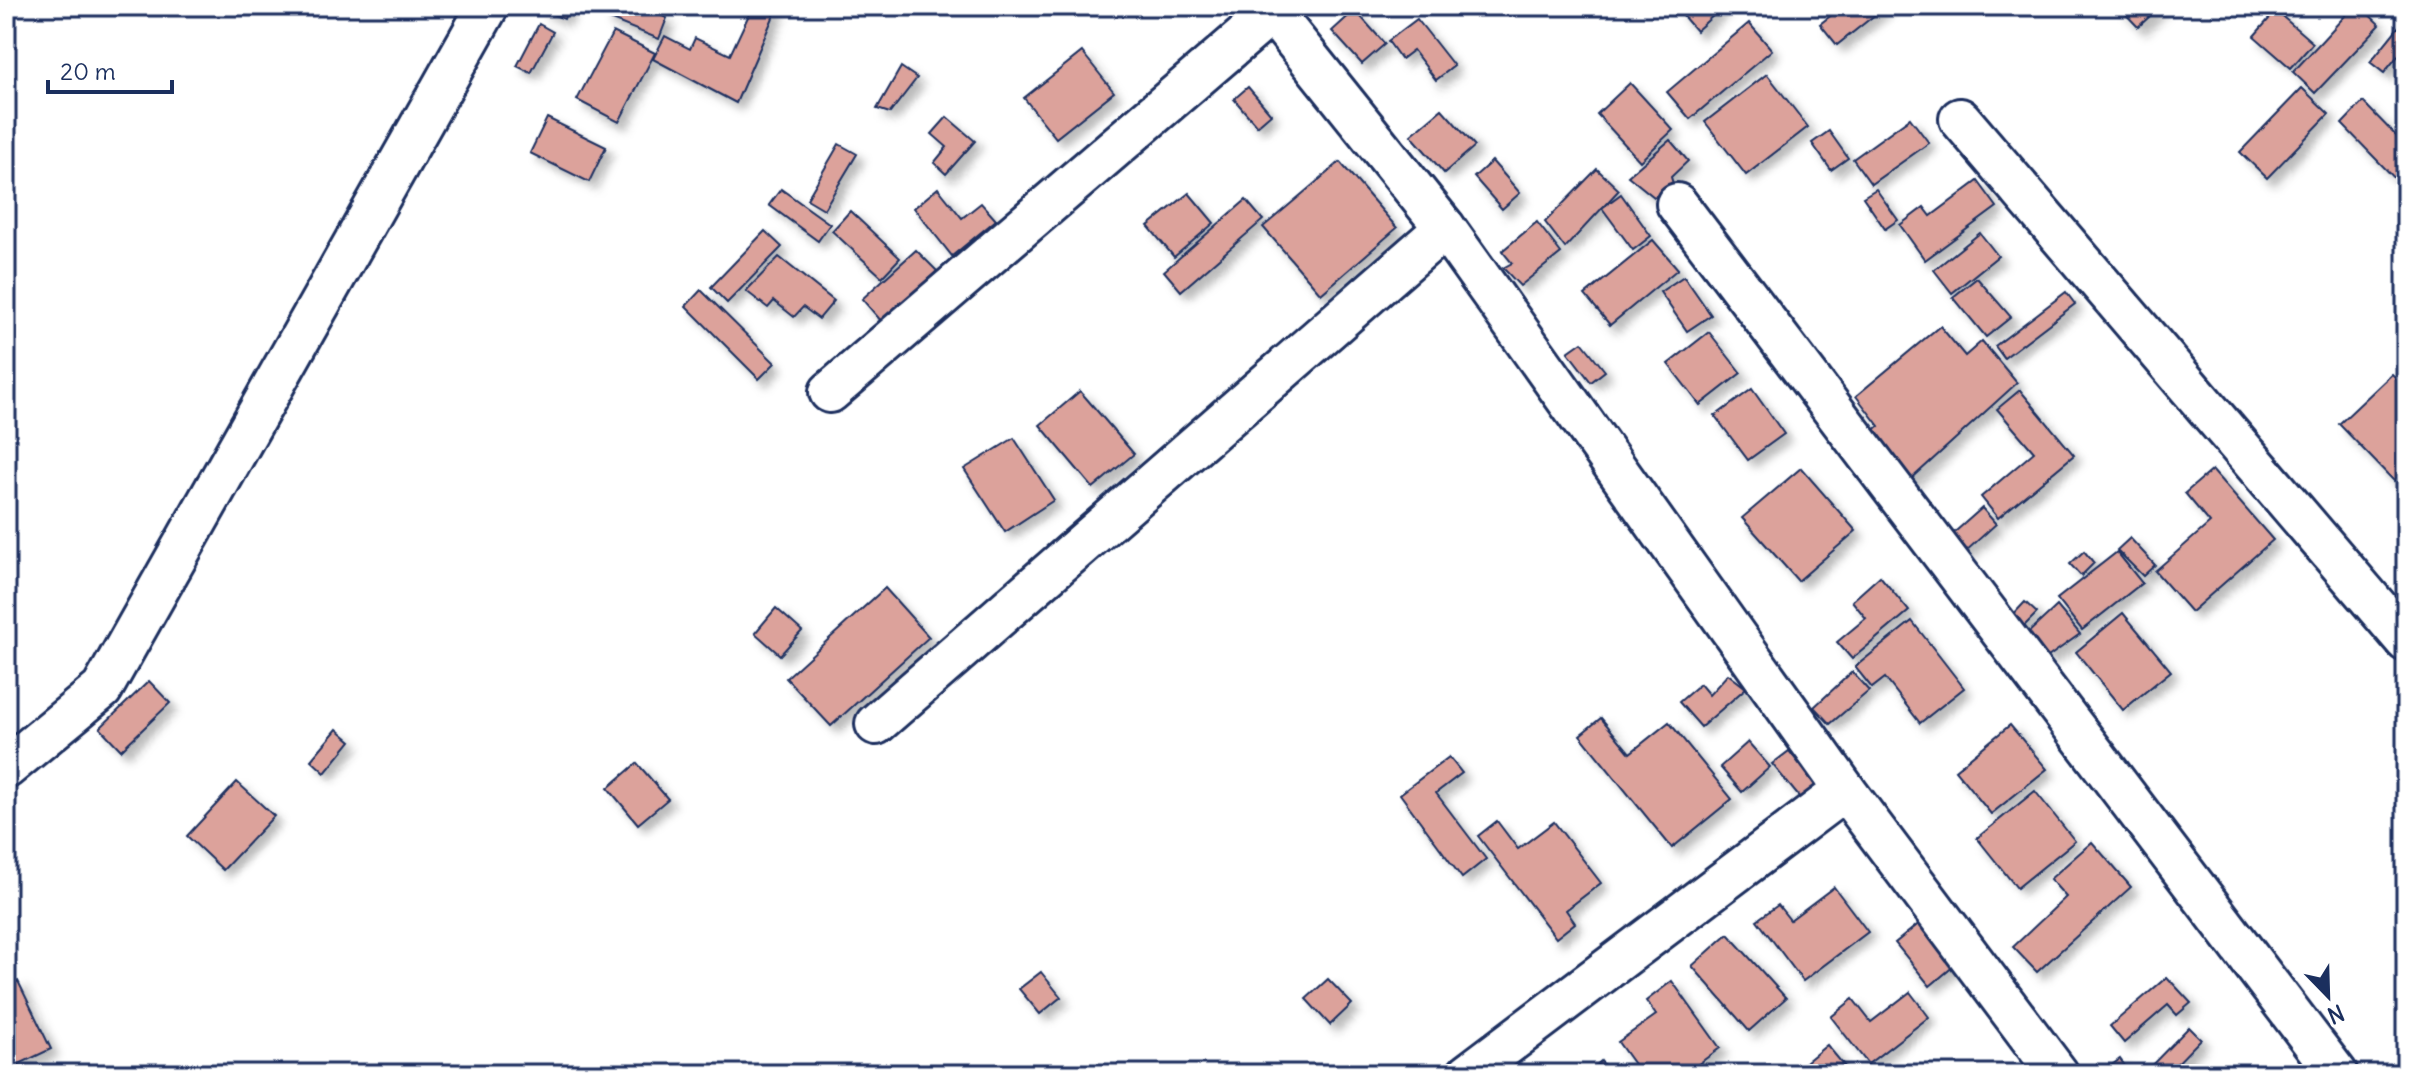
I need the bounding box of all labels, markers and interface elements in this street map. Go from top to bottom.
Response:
scale bar [48,44,172,94]
text: 20 m [60,56,116,86]
north arrow [2288,956,2368,1036]
text: N [2323,999,2348,1030]

